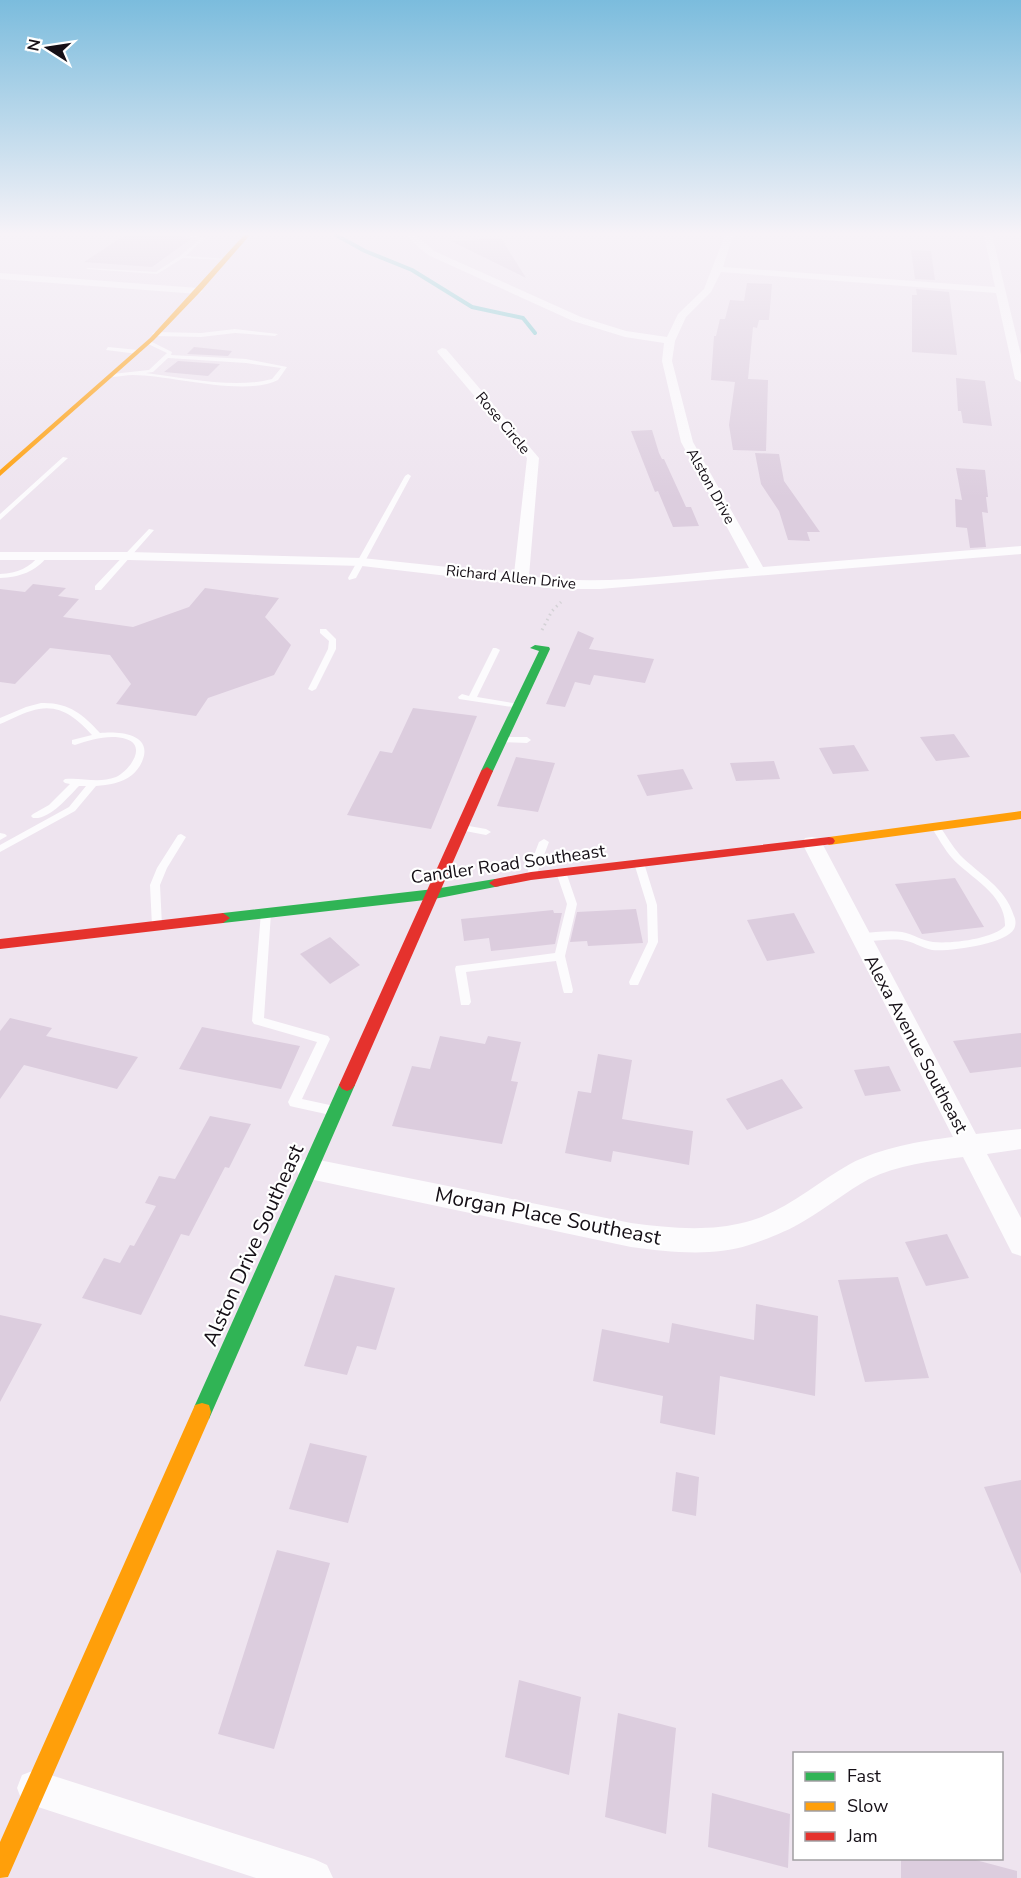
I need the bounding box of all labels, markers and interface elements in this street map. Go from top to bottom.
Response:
north arrow [18,18,78,78]
text: N [22,37,46,53]
street label: Rose Circle [471,388,535,458]
street label: Alston Drive [682,444,740,528]
street label: Richard Allen Drive [445,560,577,594]
street label: Candler Road Southeast [409,838,607,890]
street label: Alexa Avenue Southeast [859,951,974,1138]
street label: Alston Drive Southeast [196,1139,310,1350]
street label: Morgan Place Southeast [433,1180,664,1252]
legend [793,1752,1003,1860]
text: Fast [847,1764,882,1788]
text: Slow [847,1794,888,1818]
text: Jam [846,1824,878,1848]

